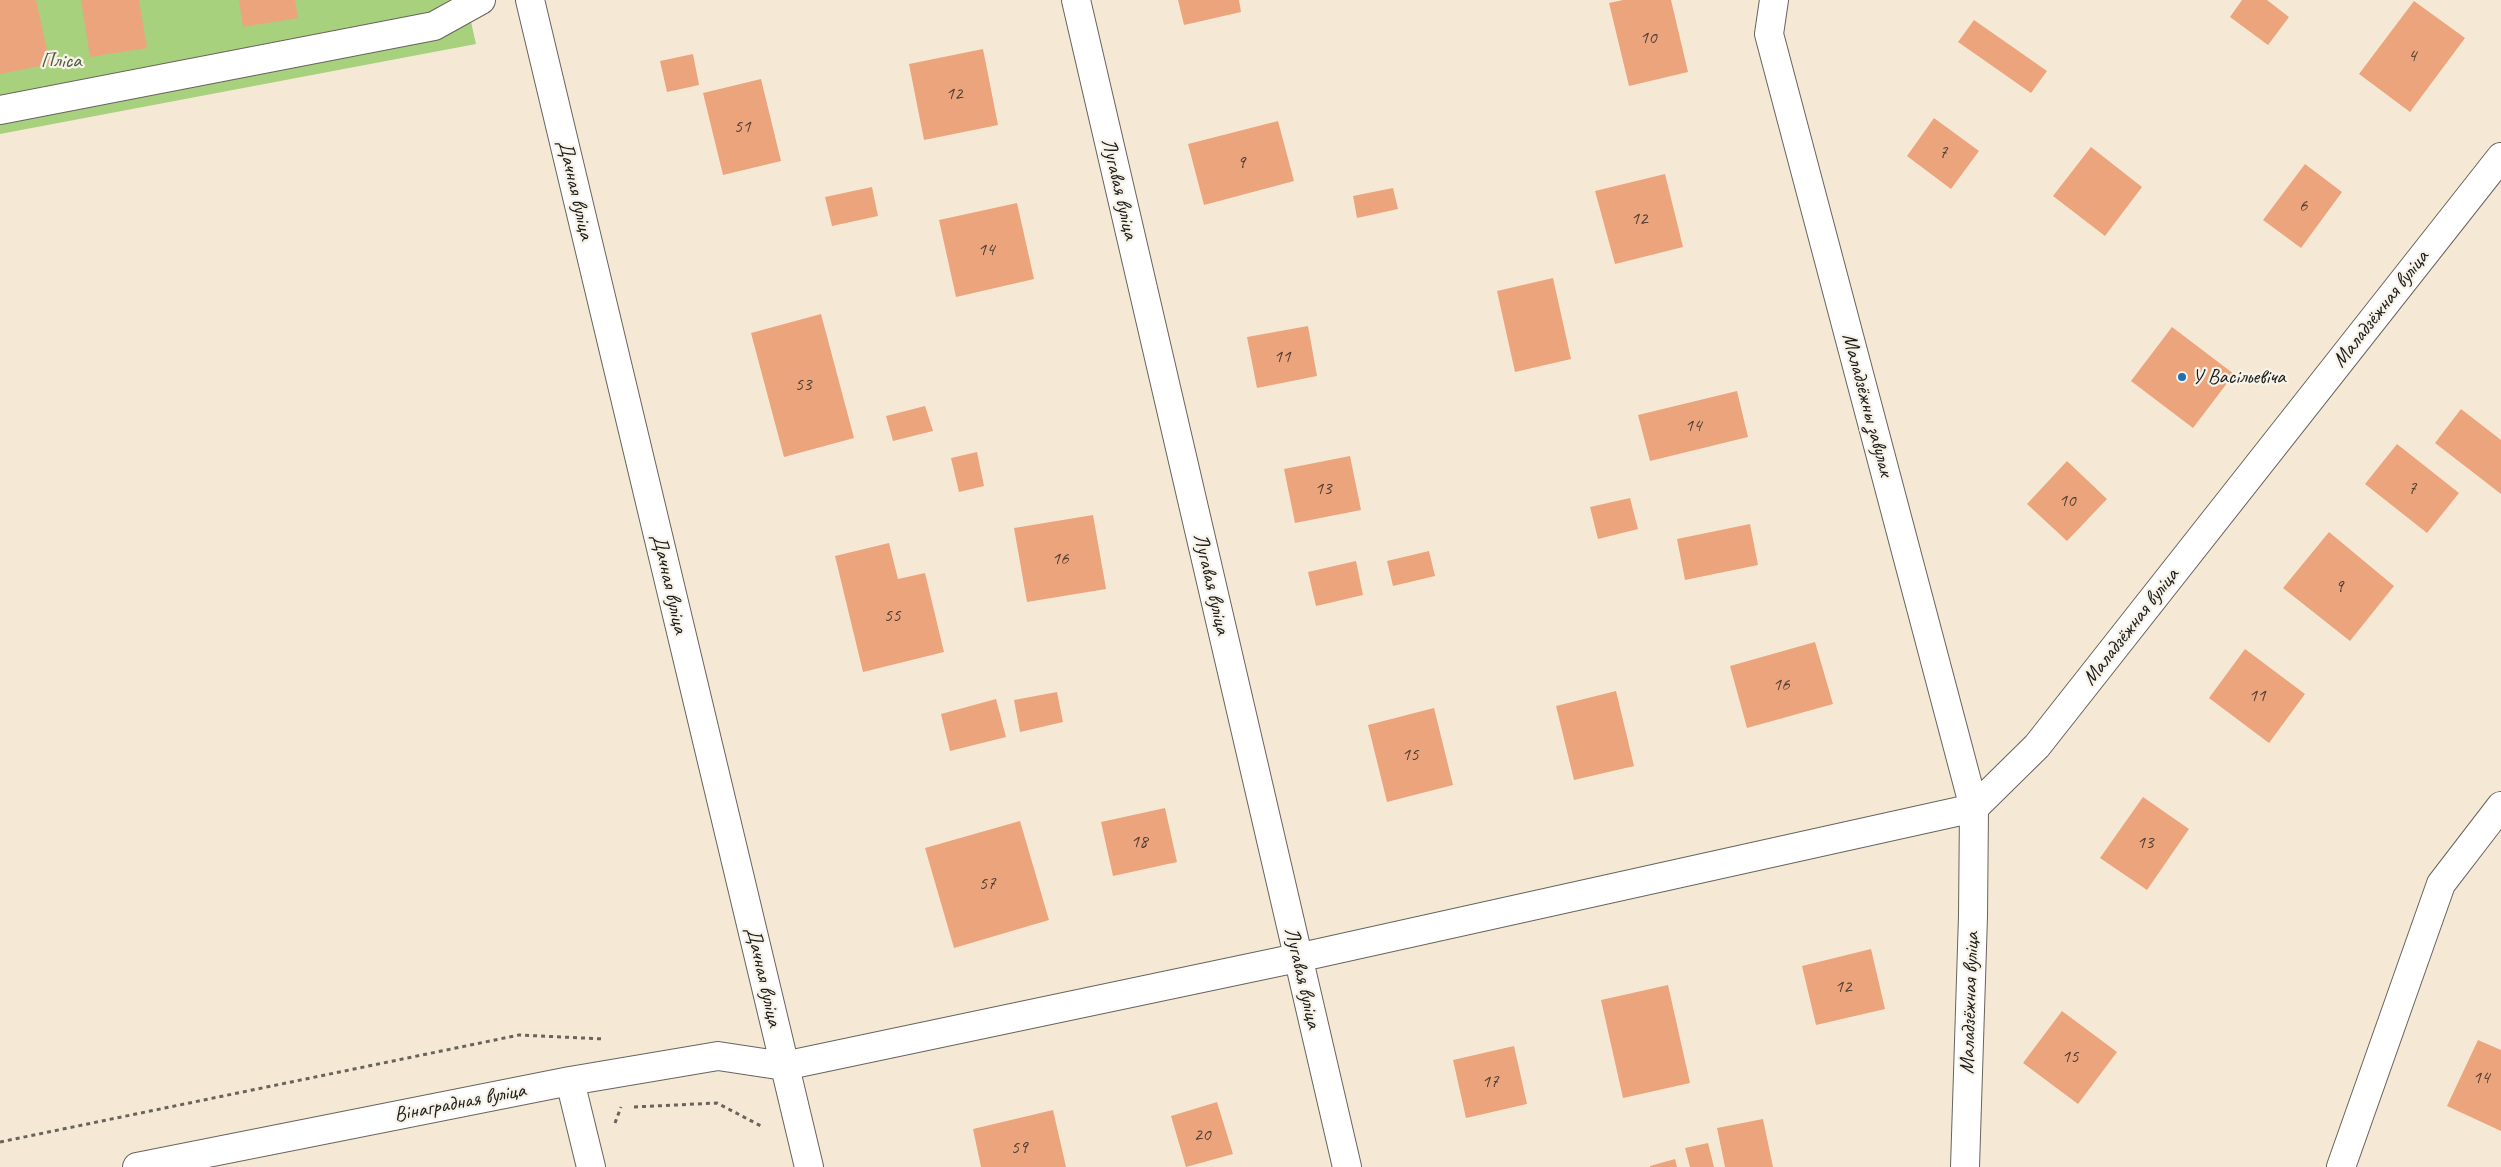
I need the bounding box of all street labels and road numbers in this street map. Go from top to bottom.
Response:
street label: Лугавая вуліца [1095,136,1143,242]
street label: Дачная вуліца [551,138,599,242]
street label: Маладзёжная вуліца [2327,245,2435,373]
street label: Маладзёжны завулак [1836,331,1898,479]
street label: Лугавая вуліца [1187,531,1235,637]
street label: Дачная вуліца [645,532,693,636]
street label: Маладзёжная вуліца [2077,563,2185,691]
street label: Дачная вуліца [739,925,787,1029]
street label: Лугавая вуліца [1278,925,1326,1031]
street label: Маладзёжная вуліца [1955,932,1985,1074]
street label: Вінаградная вуліца [392,1078,528,1128]

